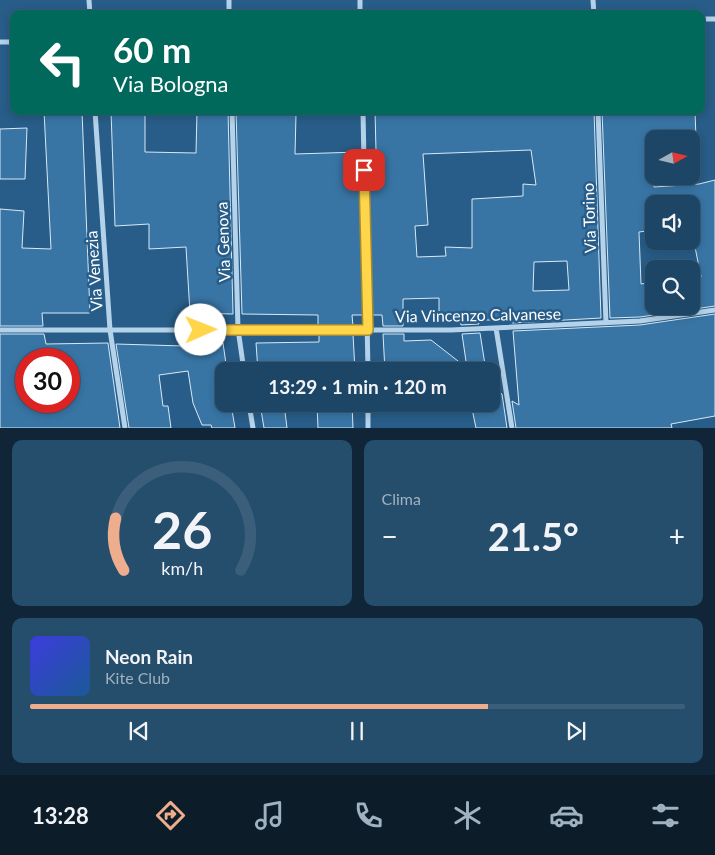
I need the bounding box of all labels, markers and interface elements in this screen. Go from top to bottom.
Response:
text: 60 m [113,28,191,70]
icon: left [30,30,95,95]
text: Via Bologna [113,70,229,97]
north arrow [645,130,700,185]
map controls [645,130,700,315]
pin [343,149,385,191]
icon: arrive [350,156,378,184]
street label: Via Torino [578,182,599,254]
button: sound [645,195,700,250]
street label: Via Genova [212,201,233,283]
street label: Via Venezia [81,230,106,312]
button: search [645,260,700,315]
position arrow [174,303,226,355]
street label: Via Vincenzo Calvanese [395,304,561,325]
speed limit sign: 30 [15,348,80,413]
text: 13:29 · 1 min · 120 m [268,375,447,398]
text: Clima [382,489,421,508]
text: 26 [152,498,212,560]
text: 21.5° [488,513,579,559]
text: − [382,519,398,553]
text: + [669,519,685,553]
text: km/h [161,557,203,579]
text: Neon Rain [105,645,193,668]
text: Kite Club [105,668,170,687]
icon: previous [125,717,153,745]
icon: pause [343,717,371,745]
icon: next [562,717,590,745]
icon: directions [153,798,188,833]
icon: music [252,798,287,833]
icon: phone [351,798,386,833]
icon: climate [450,798,485,833]
icon: car [549,798,584,833]
icon: filters [648,798,683,833]
text: 13:28 [32,802,89,829]

